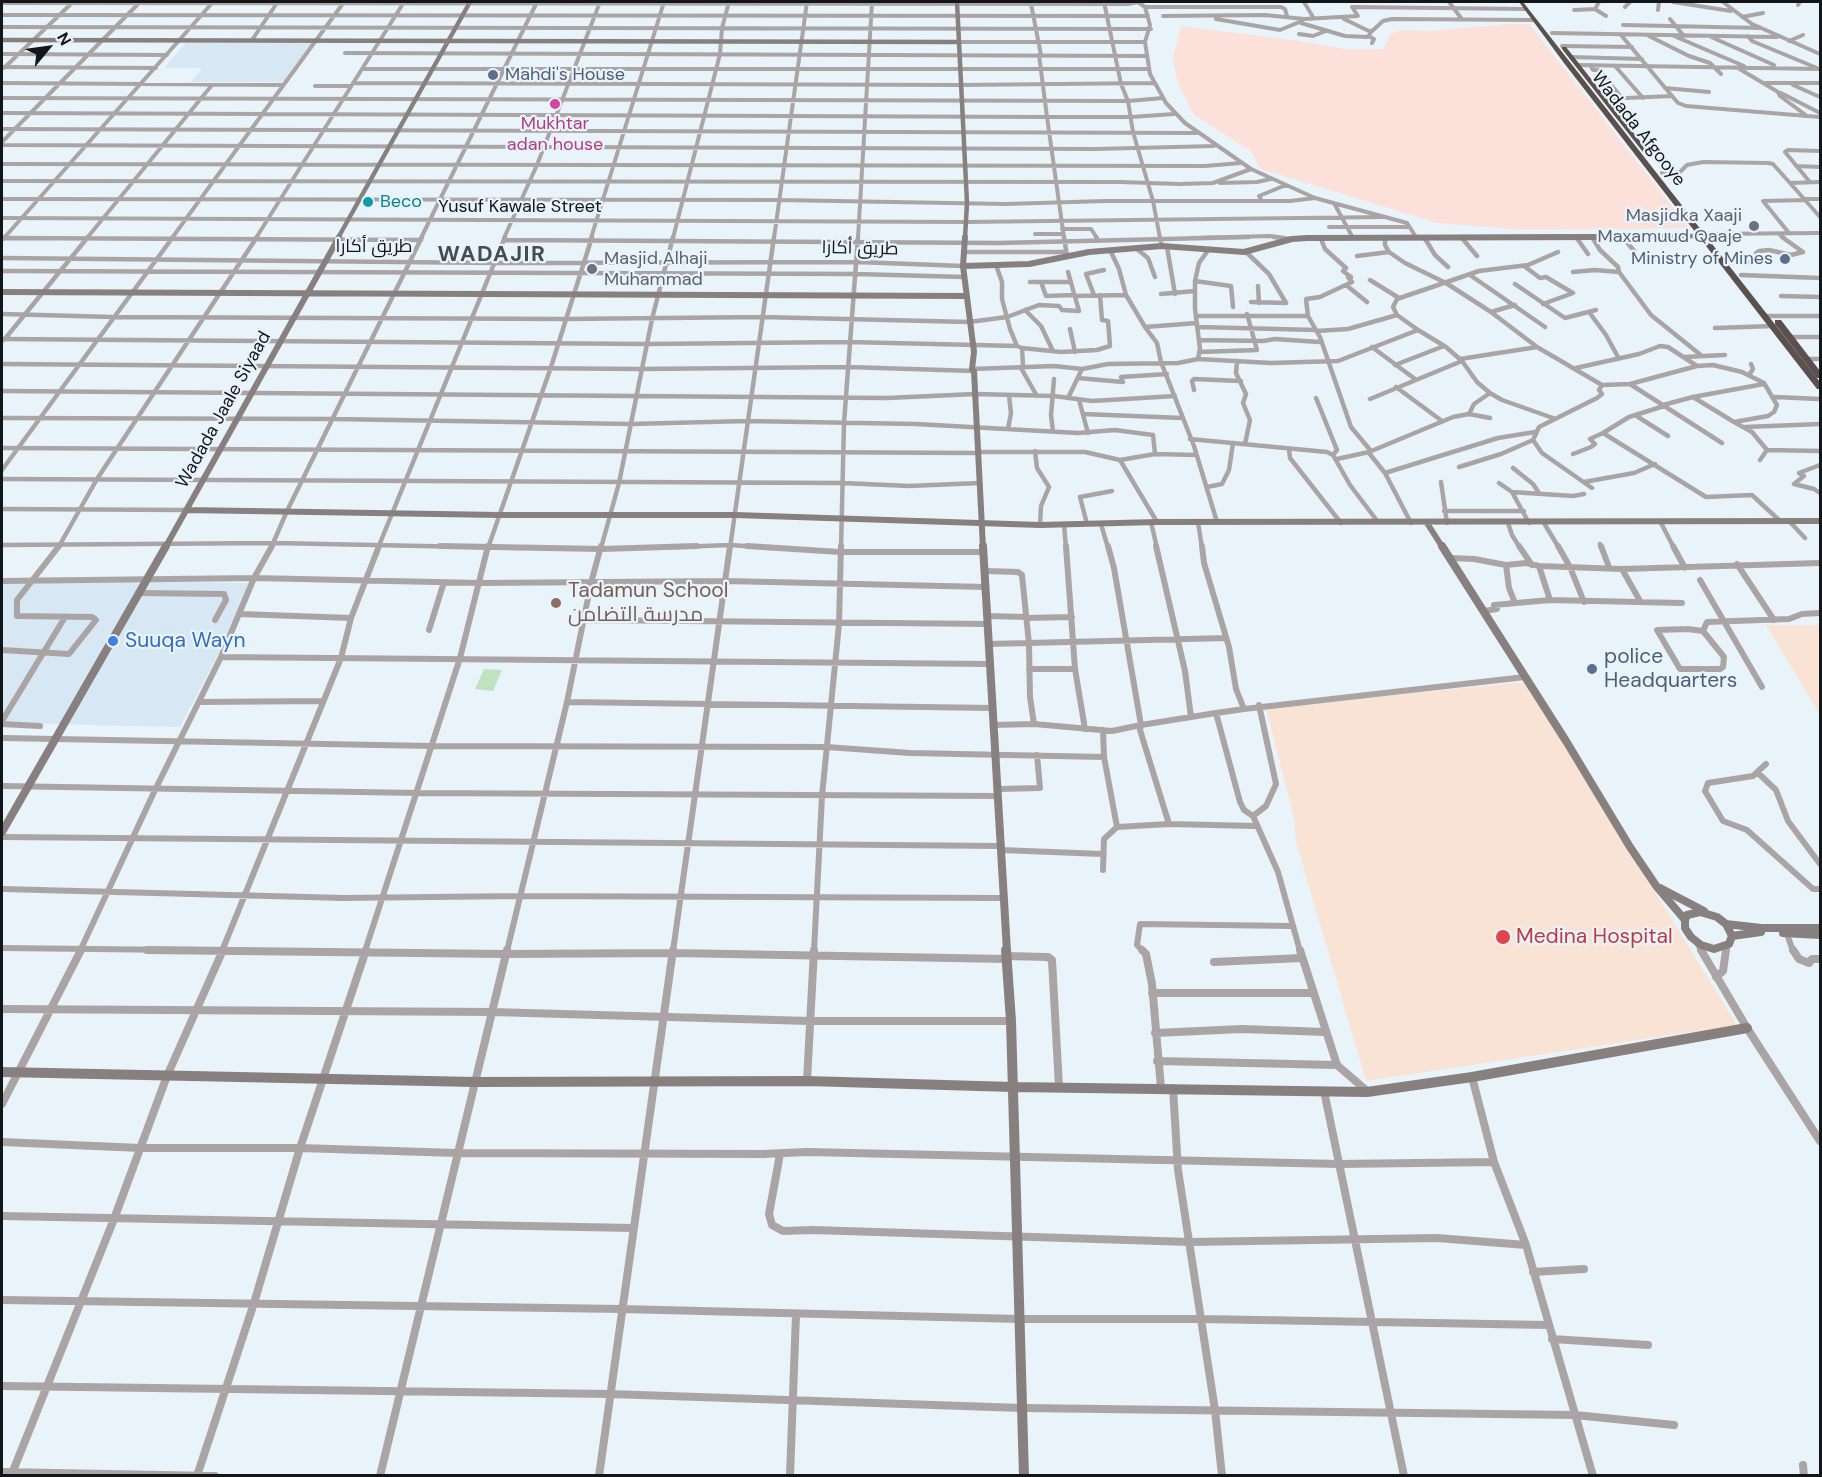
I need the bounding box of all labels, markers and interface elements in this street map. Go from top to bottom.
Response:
north arrow [18,18,78,78]
text: N [52,29,76,49]
place label: Mahdi's House [505,64,625,86]
street label: Wadada Afgooye [1586,67,1690,191]
marker: Mahdi's House [486,68,500,82]
marker: Mukhtar adan house [548,97,562,111]
place label: Mukhtar adan house [507,113,603,156]
place label: Beco [380,191,422,213]
marker: Beco [361,195,375,209]
street label: Yusuf Kawale Street [438,196,602,218]
place label: Masjidka Xaaji Maxamuud Qaaje [1598,205,1742,248]
marker: Masjidka Xaaji Maxamuud Qaaje [1747,219,1761,233]
street label: طريق أكارا [336,236,412,258]
street label: طريق أكارا [821,238,899,260]
district label: WADAJIR [438,242,546,268]
place label: Masjid Alhaji Muhammad [604,248,708,290]
place label: Ministry of Mines [1631,248,1773,270]
marker: Ministry of Mines [1778,252,1792,266]
marker: Masjid Alhaji Muhammad [585,262,599,276]
street label: Wadada Jaale Siyaad [172,328,276,492]
place label: Tadamun School مدرسة التضامن [568,578,728,628]
marker: Tadamun School مدرسة التضامن [549,596,563,610]
place label: Suuqa Wayn [125,628,246,654]
marker: Suuqa Wayn [106,634,120,648]
place label: police Headquarters [1604,644,1737,694]
marker: police Headquarters [1585,662,1599,676]
place label: Medina Hospital [1516,924,1673,950]
marker: Medina Hospital [1494,928,1512,946]

